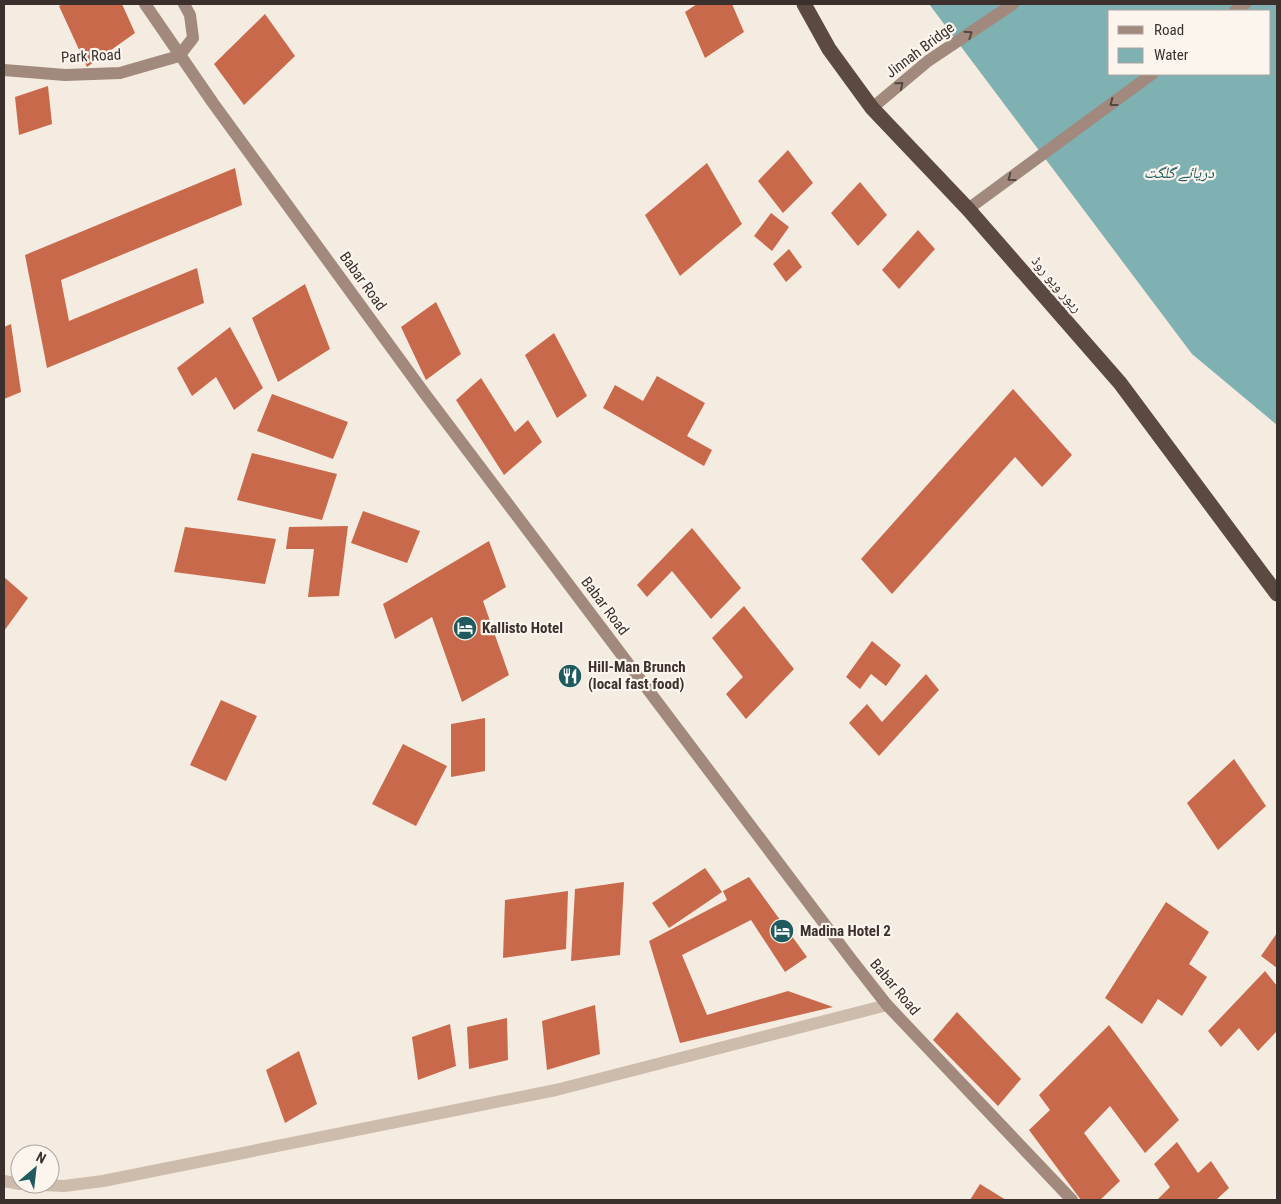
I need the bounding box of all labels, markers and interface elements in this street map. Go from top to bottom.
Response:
legend [1108,10,1271,75]
street label: Jinnah Bridge [882,18,958,82]
text: Road [1154,21,1184,39]
one-way arrow [963,31,972,40]
street label: Park Road [60,45,122,67]
text: Water [1154,46,1189,64]
one-way arrow [894,82,903,90]
one-way arrow [1109,97,1119,106]
water label: دریائے گلگت [1144,163,1215,182]
one-way arrow [1007,172,1017,181]
street label: Babar Road [336,248,390,314]
street label: ریور ویو روڈ [1028,252,1087,316]
street label: Babar Road [577,573,633,639]
hotel icon: Kallisto Hotel [452,615,478,641]
place label: Kallisto Hotel [482,619,563,637]
place label: Hill-Man Brunch (local fast food) [588,658,686,693]
restaurant icon: Hill-Man Brunch (local fast food) [557,663,583,689]
hotel icon: Madina Hotel 2 [769,918,795,944]
place label: Madina Hotel 2 [800,922,891,940]
street label: Babar Road [866,955,924,1019]
north arrow [10,1144,60,1194]
text: N [34,1148,49,1167]

